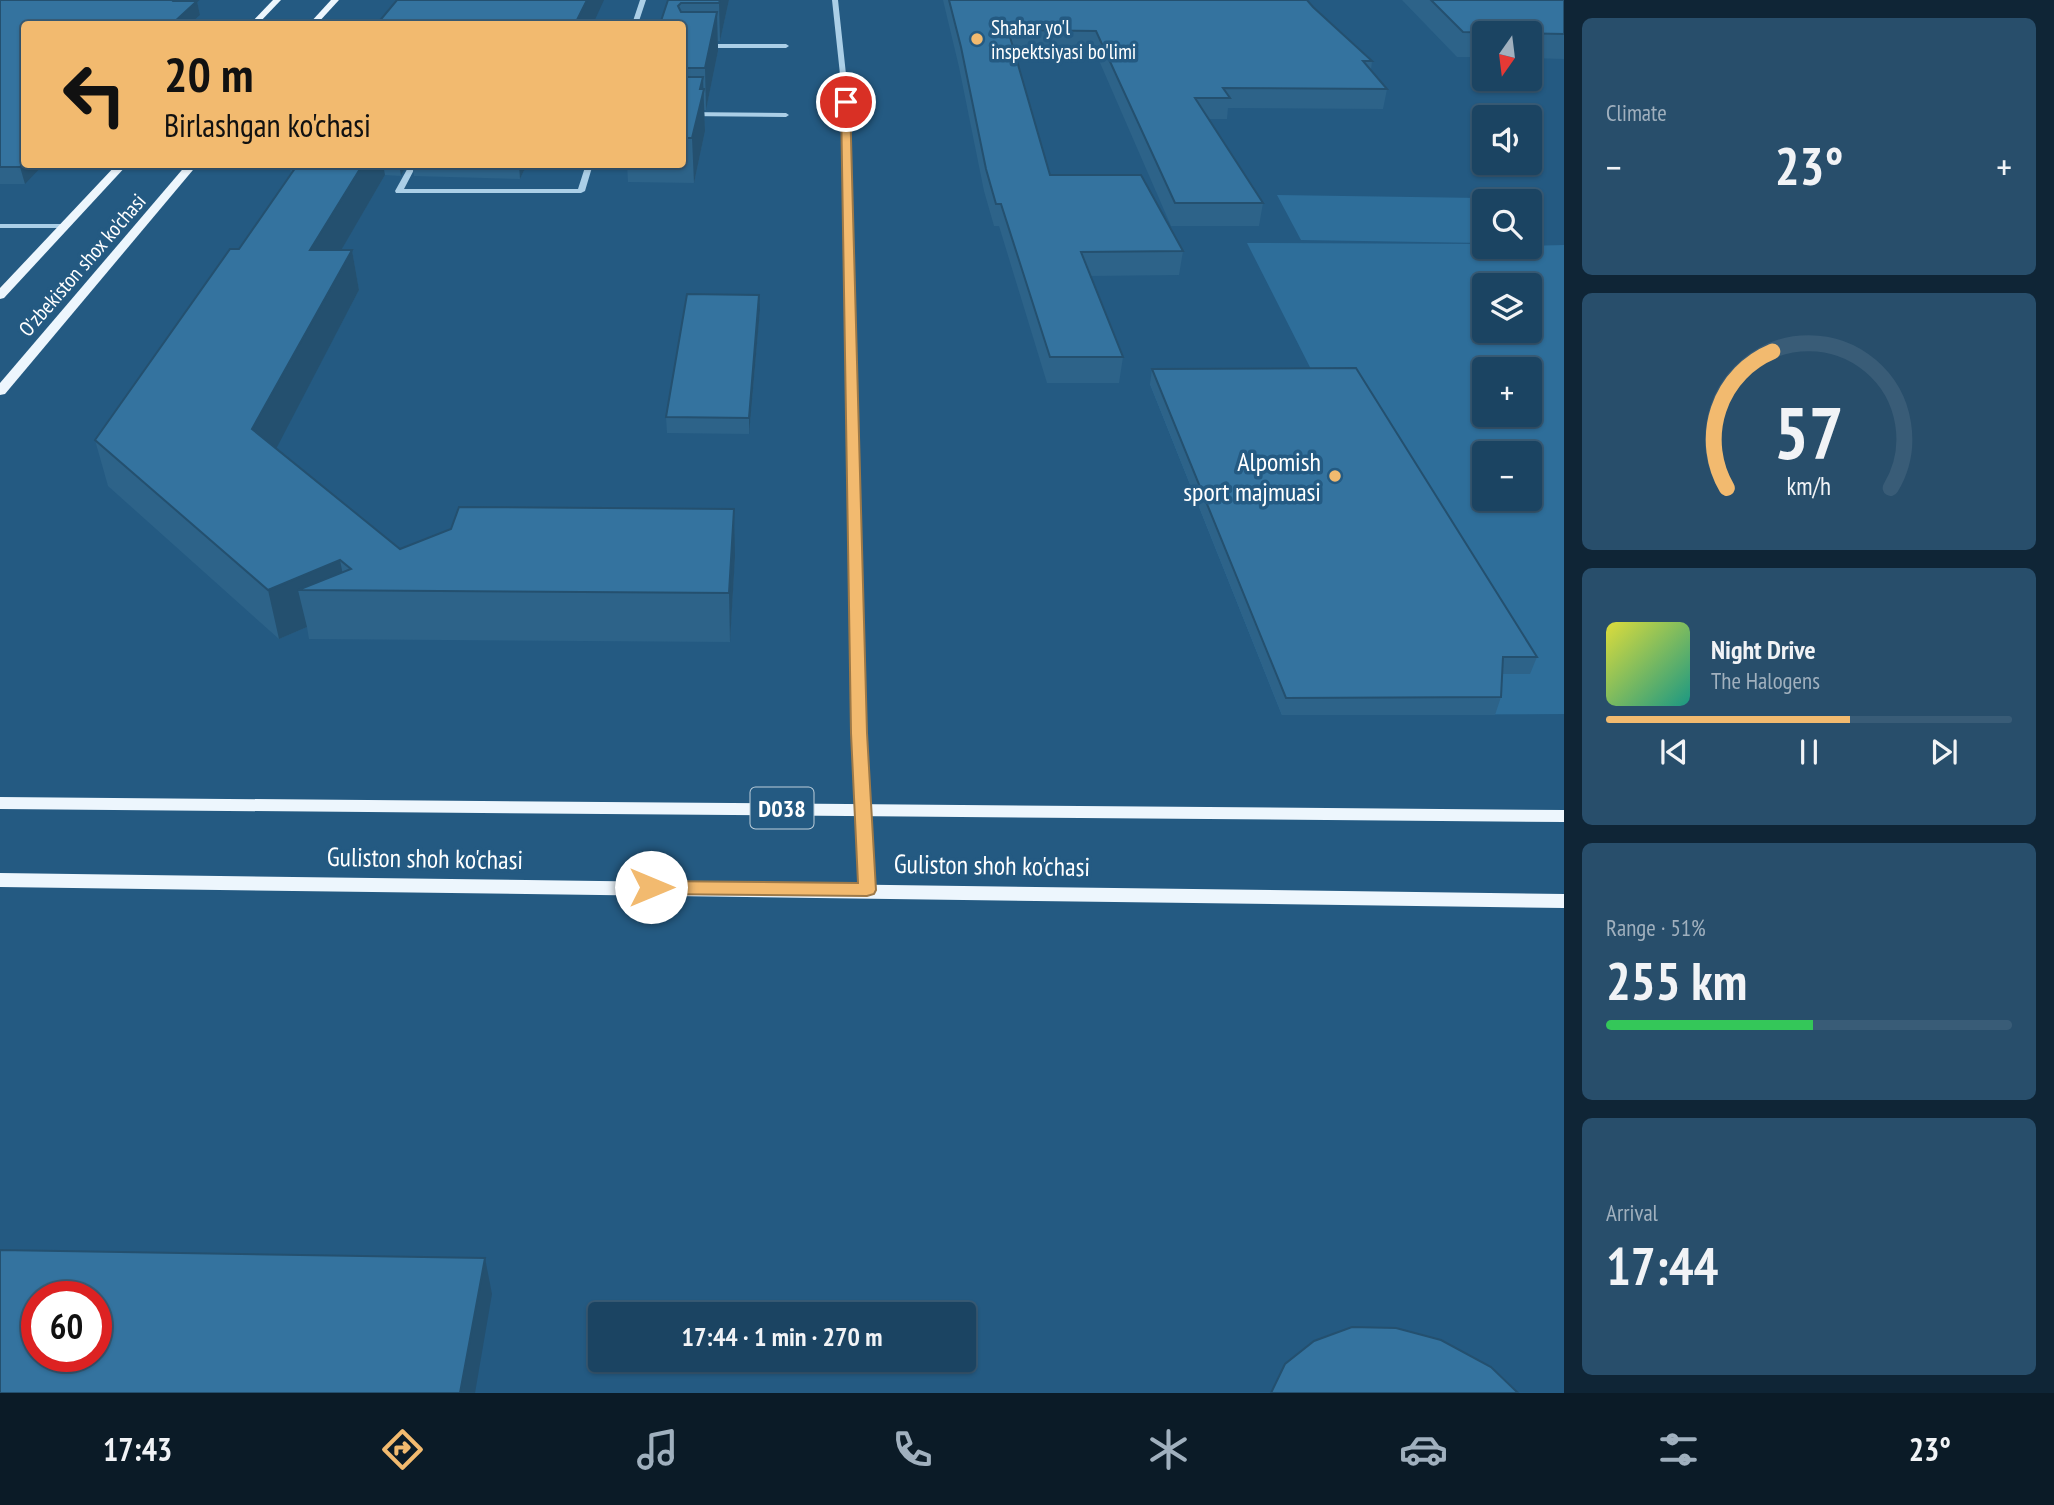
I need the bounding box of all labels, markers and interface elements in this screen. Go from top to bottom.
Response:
place label: Shahar yo'l inspektsiyasi bo'limi [991,14,1136,65]
north arrow [1472,21,1542,91]
map controls [1472,21,1542,511]
marker: Shahar yo'l inspektsiyasi bo'limi [969,31,985,47]
text: 20 m [164,42,253,106]
icon: left [49,49,140,140]
pin [816,72,876,132]
icon: arrive [827,83,865,121]
text: Climate [1606,98,1667,127]
text: Birlashgan ko'chasi [164,104,371,146]
button: sound [1472,105,1542,175]
text: 23° [1775,132,1843,199]
text: − [1606,142,1622,191]
text: + [1996,142,2012,191]
street label: O'zbekiston shox ko'chasi [13,188,151,342]
button: search [1472,189,1542,259]
button: layers [1472,273,1542,343]
button: + [1472,357,1542,427]
text: 57 [1774,384,1844,478]
button: − [1472,441,1542,511]
place label: Alpomish sport majmuasi [1183,445,1321,508]
marker: Alpomish sport majmuasi [1327,468,1343,484]
text: km/h [1787,469,1831,501]
text: Night Drive [1711,633,1816,666]
text: The Halogens [1711,666,1820,695]
icon: previous [1655,733,1693,771]
icon: pause [1790,733,1828,771]
icon: next [1925,733,1963,771]
road number: D038 [750,788,814,828]
street label: Guliston shoh ko'chasi [327,840,523,876]
street label: Guliston shoh ko'chasi [894,847,1090,883]
position arrow [614,850,688,924]
text: Range · 51% [1606,913,1706,942]
text: 255 km [1606,947,1747,1014]
text: Arrival [1606,1198,1658,1227]
text: 17:44 [1606,1232,1718,1299]
speed limit sign: 60 [21,1281,112,1372]
text: 17:44 · 1 min · 270 m [682,1320,882,1353]
icon: directions [378,1425,427,1474]
icon: music [633,1425,682,1474]
icon: phone [888,1425,937,1474]
icon: climate [1144,1425,1193,1474]
icon: car [1399,1425,1448,1474]
icon: filters [1654,1425,1703,1474]
text: 17:43 [103,1428,172,1470]
text: 23° [1909,1428,1951,1470]

